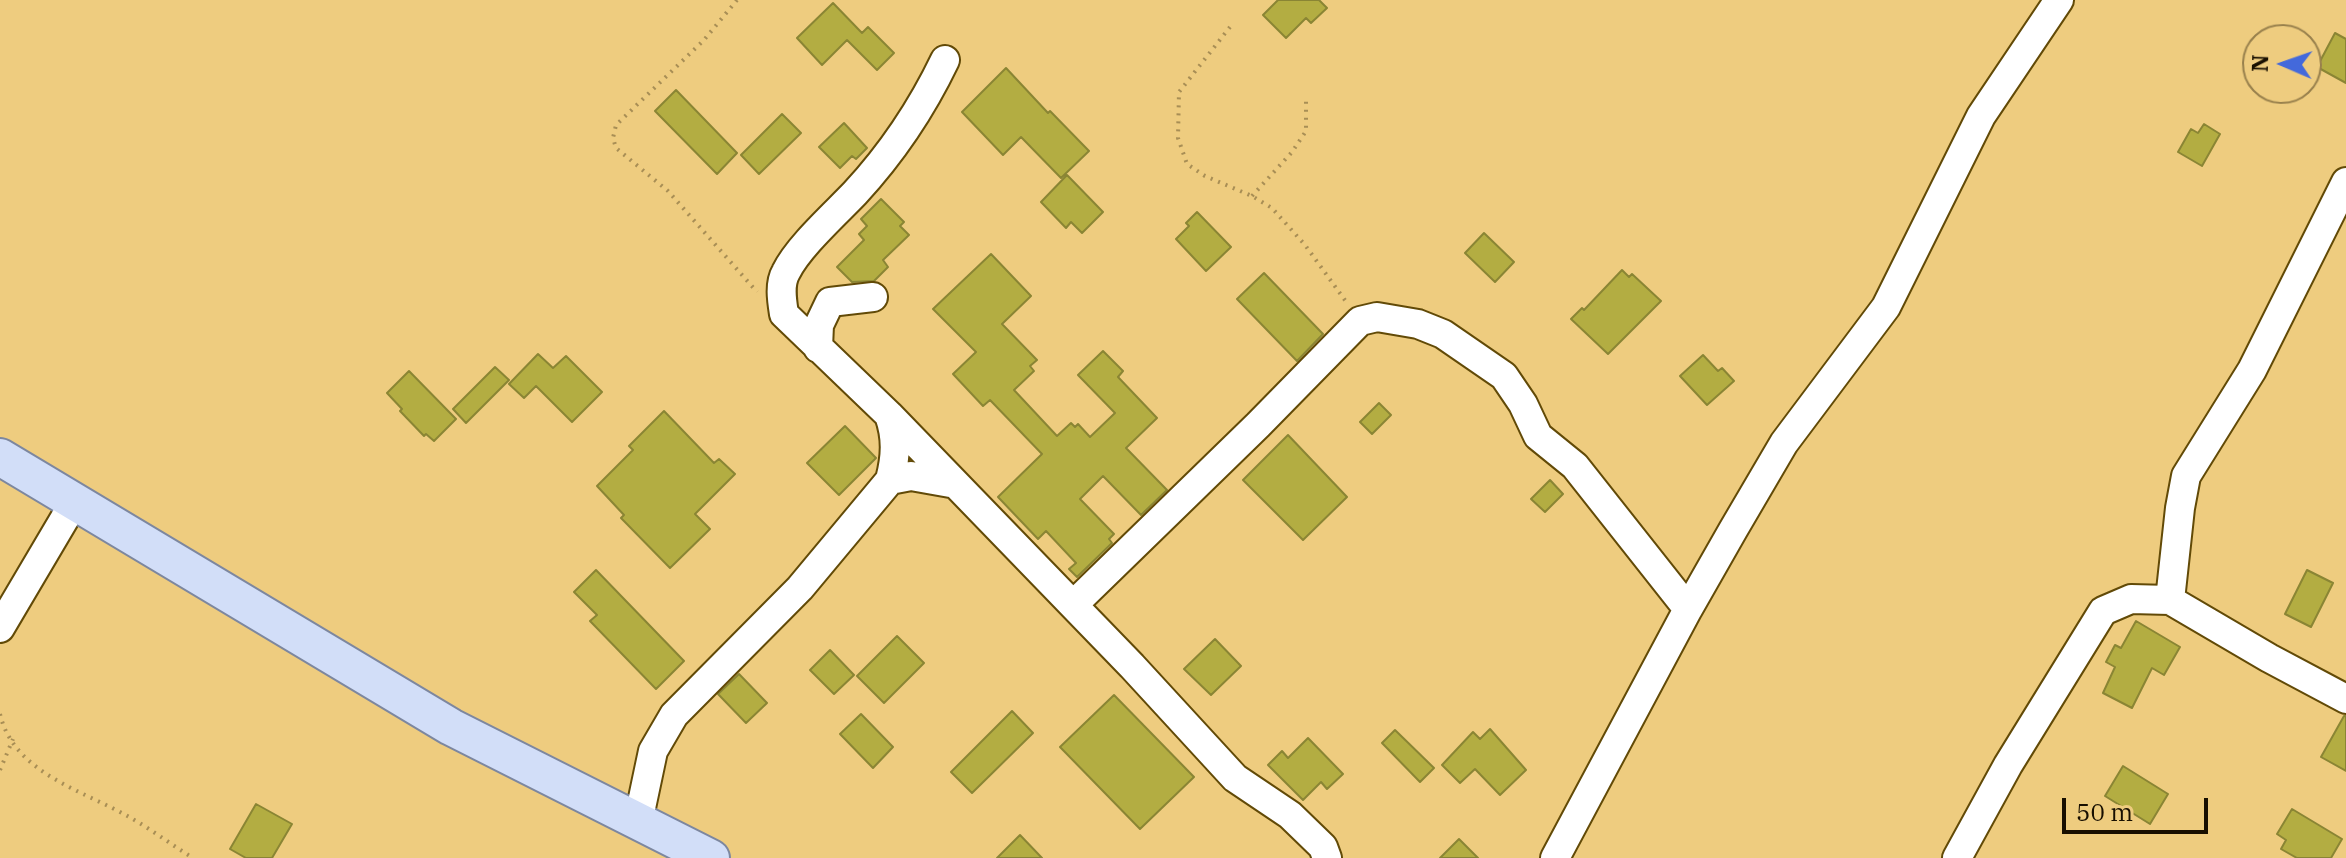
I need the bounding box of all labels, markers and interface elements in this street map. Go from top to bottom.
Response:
north arrow [2242,24,2322,104]
text: N [2245,54,2274,72]
scale bar [2066,782,2212,832]
text: 50 m [2076,796,2133,828]

